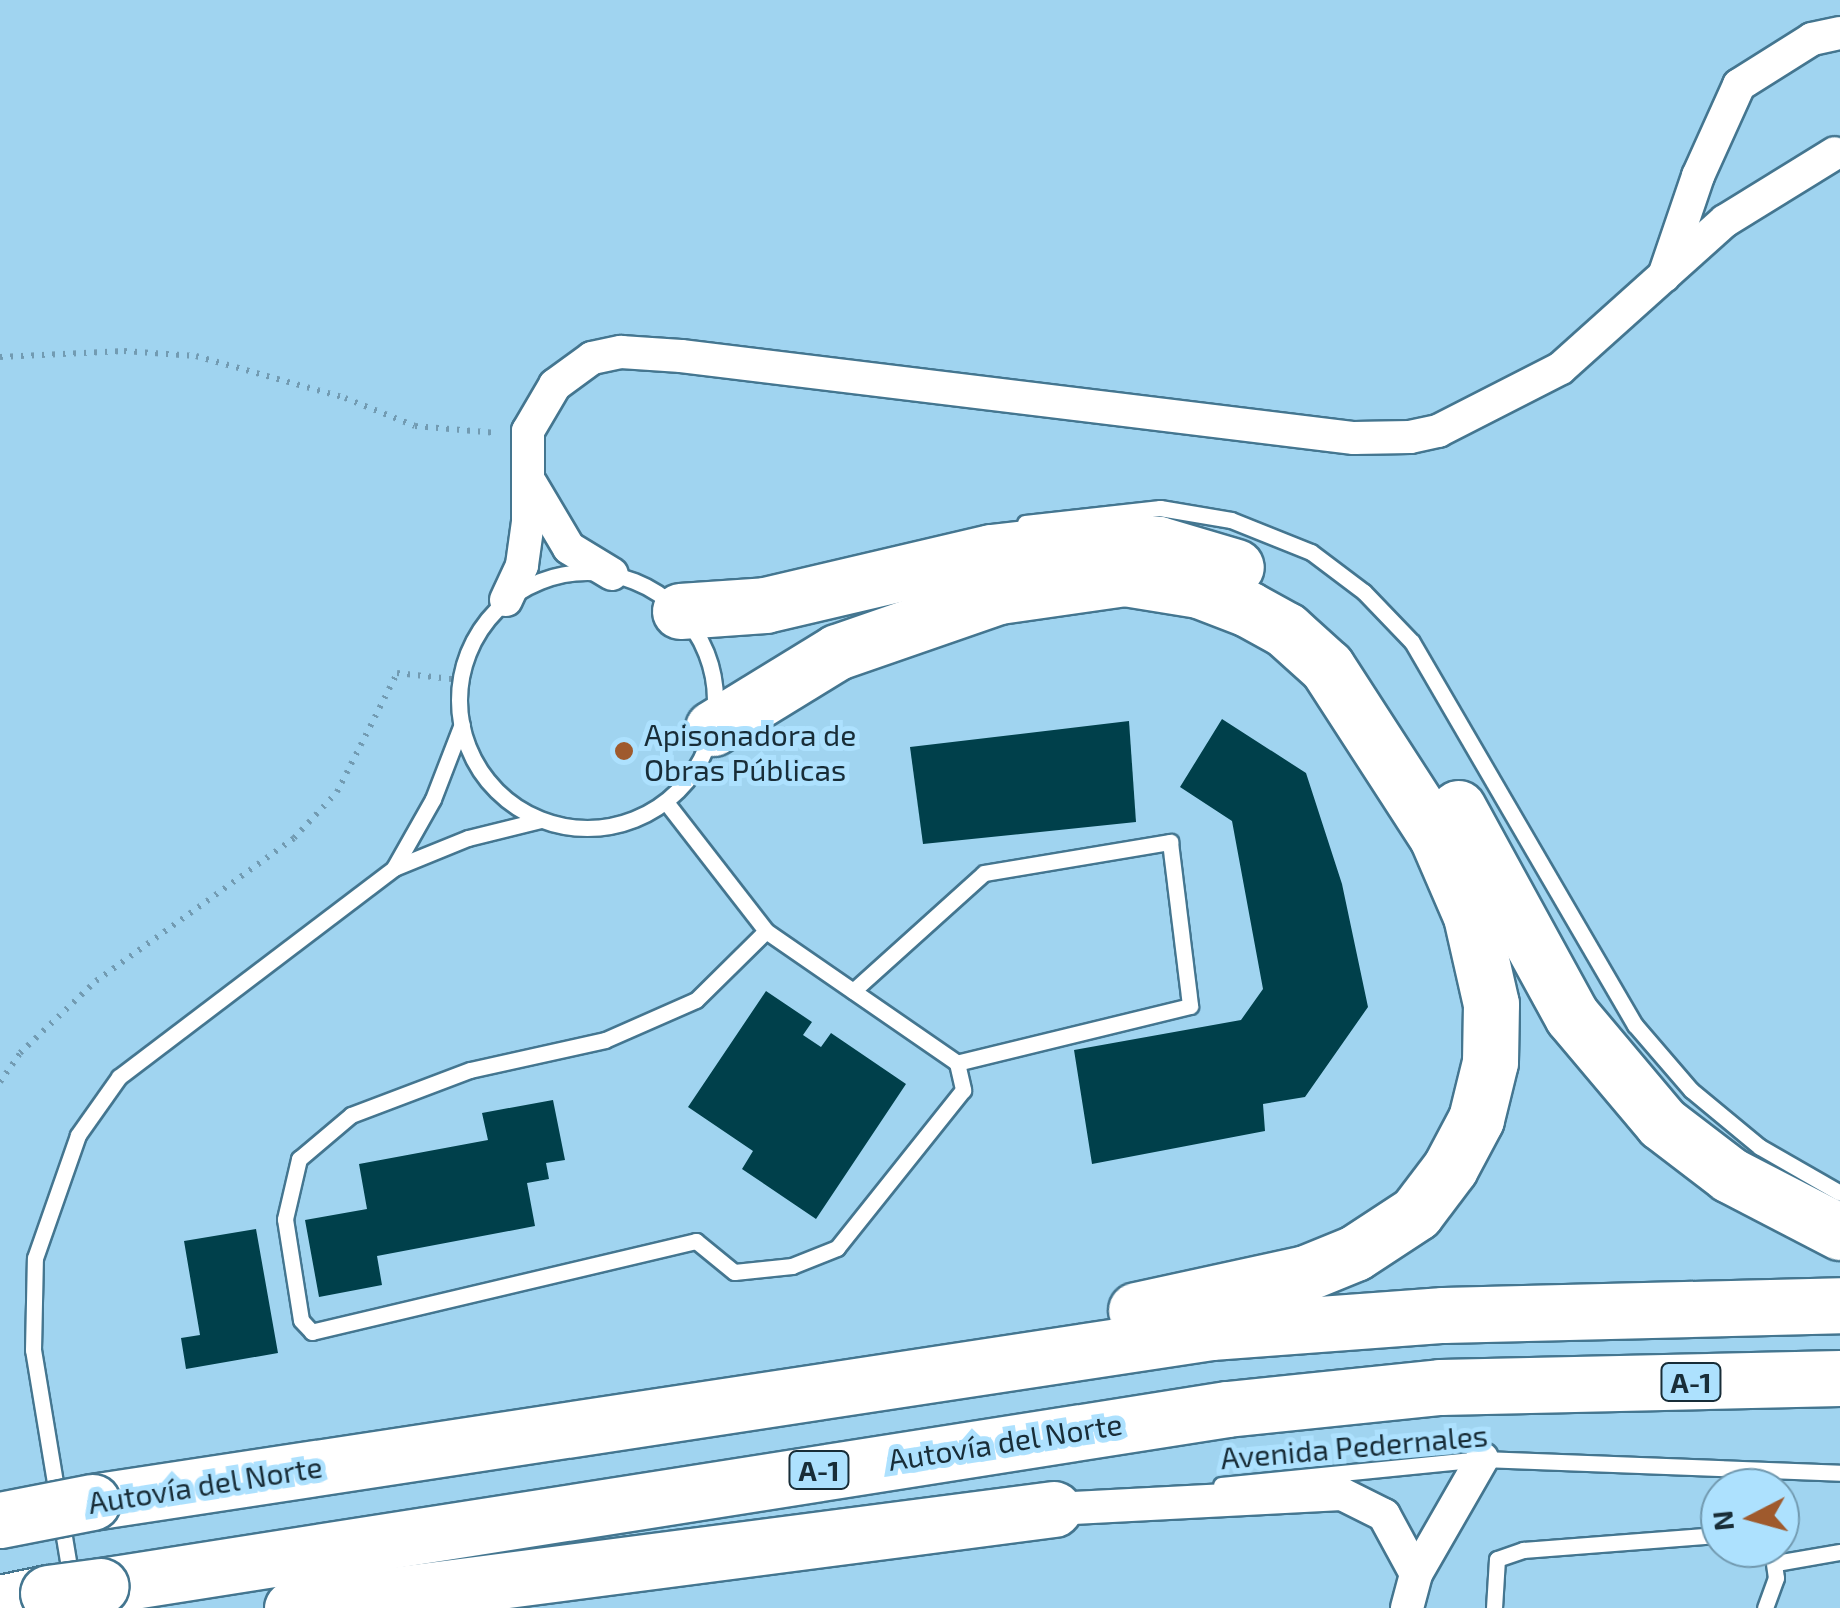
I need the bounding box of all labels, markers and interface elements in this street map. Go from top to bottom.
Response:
place label: Apisonadora de Obras Públicas [644,716,856,786]
marker: Apisonadora de Obras Públicas [613,740,635,762]
road number: A-1 [1658,1359,1724,1405]
street label: Autovía del Norte [885,1405,1125,1477]
street label: Avenida Pedernales [1219,1416,1489,1476]
road number: A-1 [786,1447,852,1493]
street label: Autovía del Norte [85,1448,325,1520]
north arrow [1700,1468,1800,1568]
text: N [1704,1509,1740,1533]

